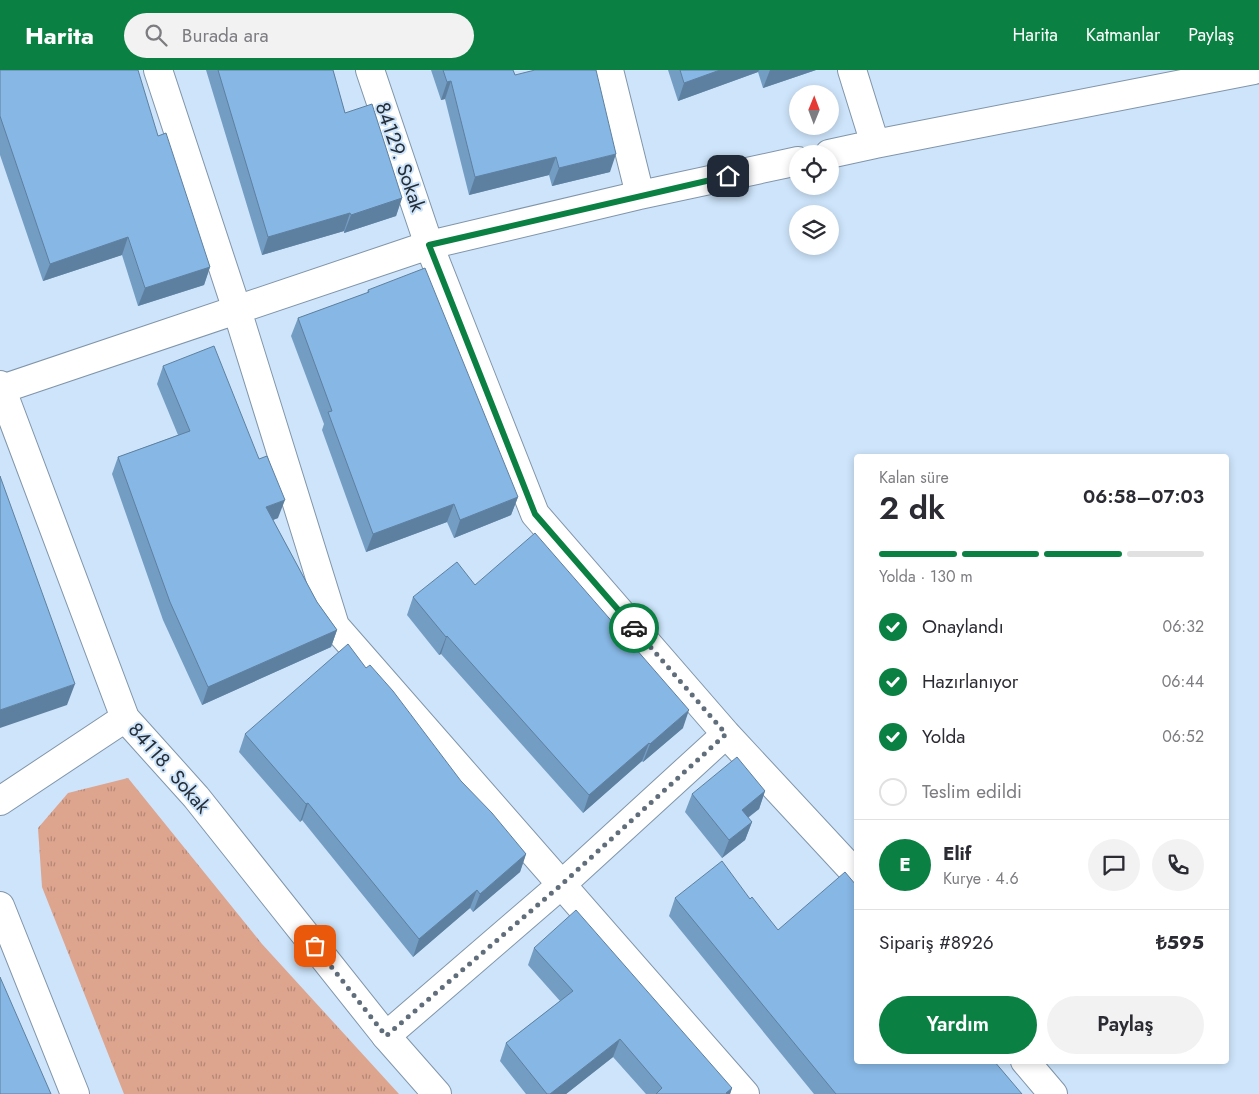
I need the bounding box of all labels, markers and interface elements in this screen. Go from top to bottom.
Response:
search box [124,13,474,58]
text: Harita [25,18,94,53]
icon: search [142,21,170,49]
text: Burada ara [182,22,269,49]
text: Harita [1012,22,1058,48]
text: Katmanlar [1086,22,1160,48]
text: Paylaş [1188,22,1234,48]
north arrow [789,85,839,135]
map controls [789,85,839,255]
street label: 84129. Sokak [368,98,432,216]
button: locate [789,145,839,195]
pin [707,155,749,197]
icon: home [714,162,742,190]
button: layers [789,205,839,255]
text: Kalan süre [879,466,949,489]
text: 06:58–07:03 [1083,483,1204,510]
text: 2 dk [879,485,945,531]
text: Yolda · 130 m [879,565,973,588]
courier [609,603,659,653]
icon: check [879,613,907,641]
text: Onaylandı [922,613,1004,640]
icon: car [620,614,648,642]
text: 06:32 [1163,615,1204,638]
icon: check [879,668,907,696]
text: Hazırlanıyor [922,668,1018,695]
text: 06:44 [1162,670,1204,693]
street label: 84118. Sokak [121,716,217,820]
icon: check [879,723,907,751]
text: Yolda [922,723,965,750]
text: 06:52 [1162,725,1204,748]
text: Teslim edildi [922,778,1022,805]
button: chat [1088,839,1140,891]
button: phone [1152,839,1204,891]
text: Elif [943,840,971,867]
text: E [899,851,911,878]
text: Kurye · 4.6 [943,867,1019,890]
pin [294,925,336,967]
text: Sipariş #8926 [879,929,994,956]
text: ₺595 [1156,929,1204,956]
icon: bag [301,932,329,960]
button: Yardım [879,996,1037,1054]
button: Paylaş [1047,996,1204,1054]

